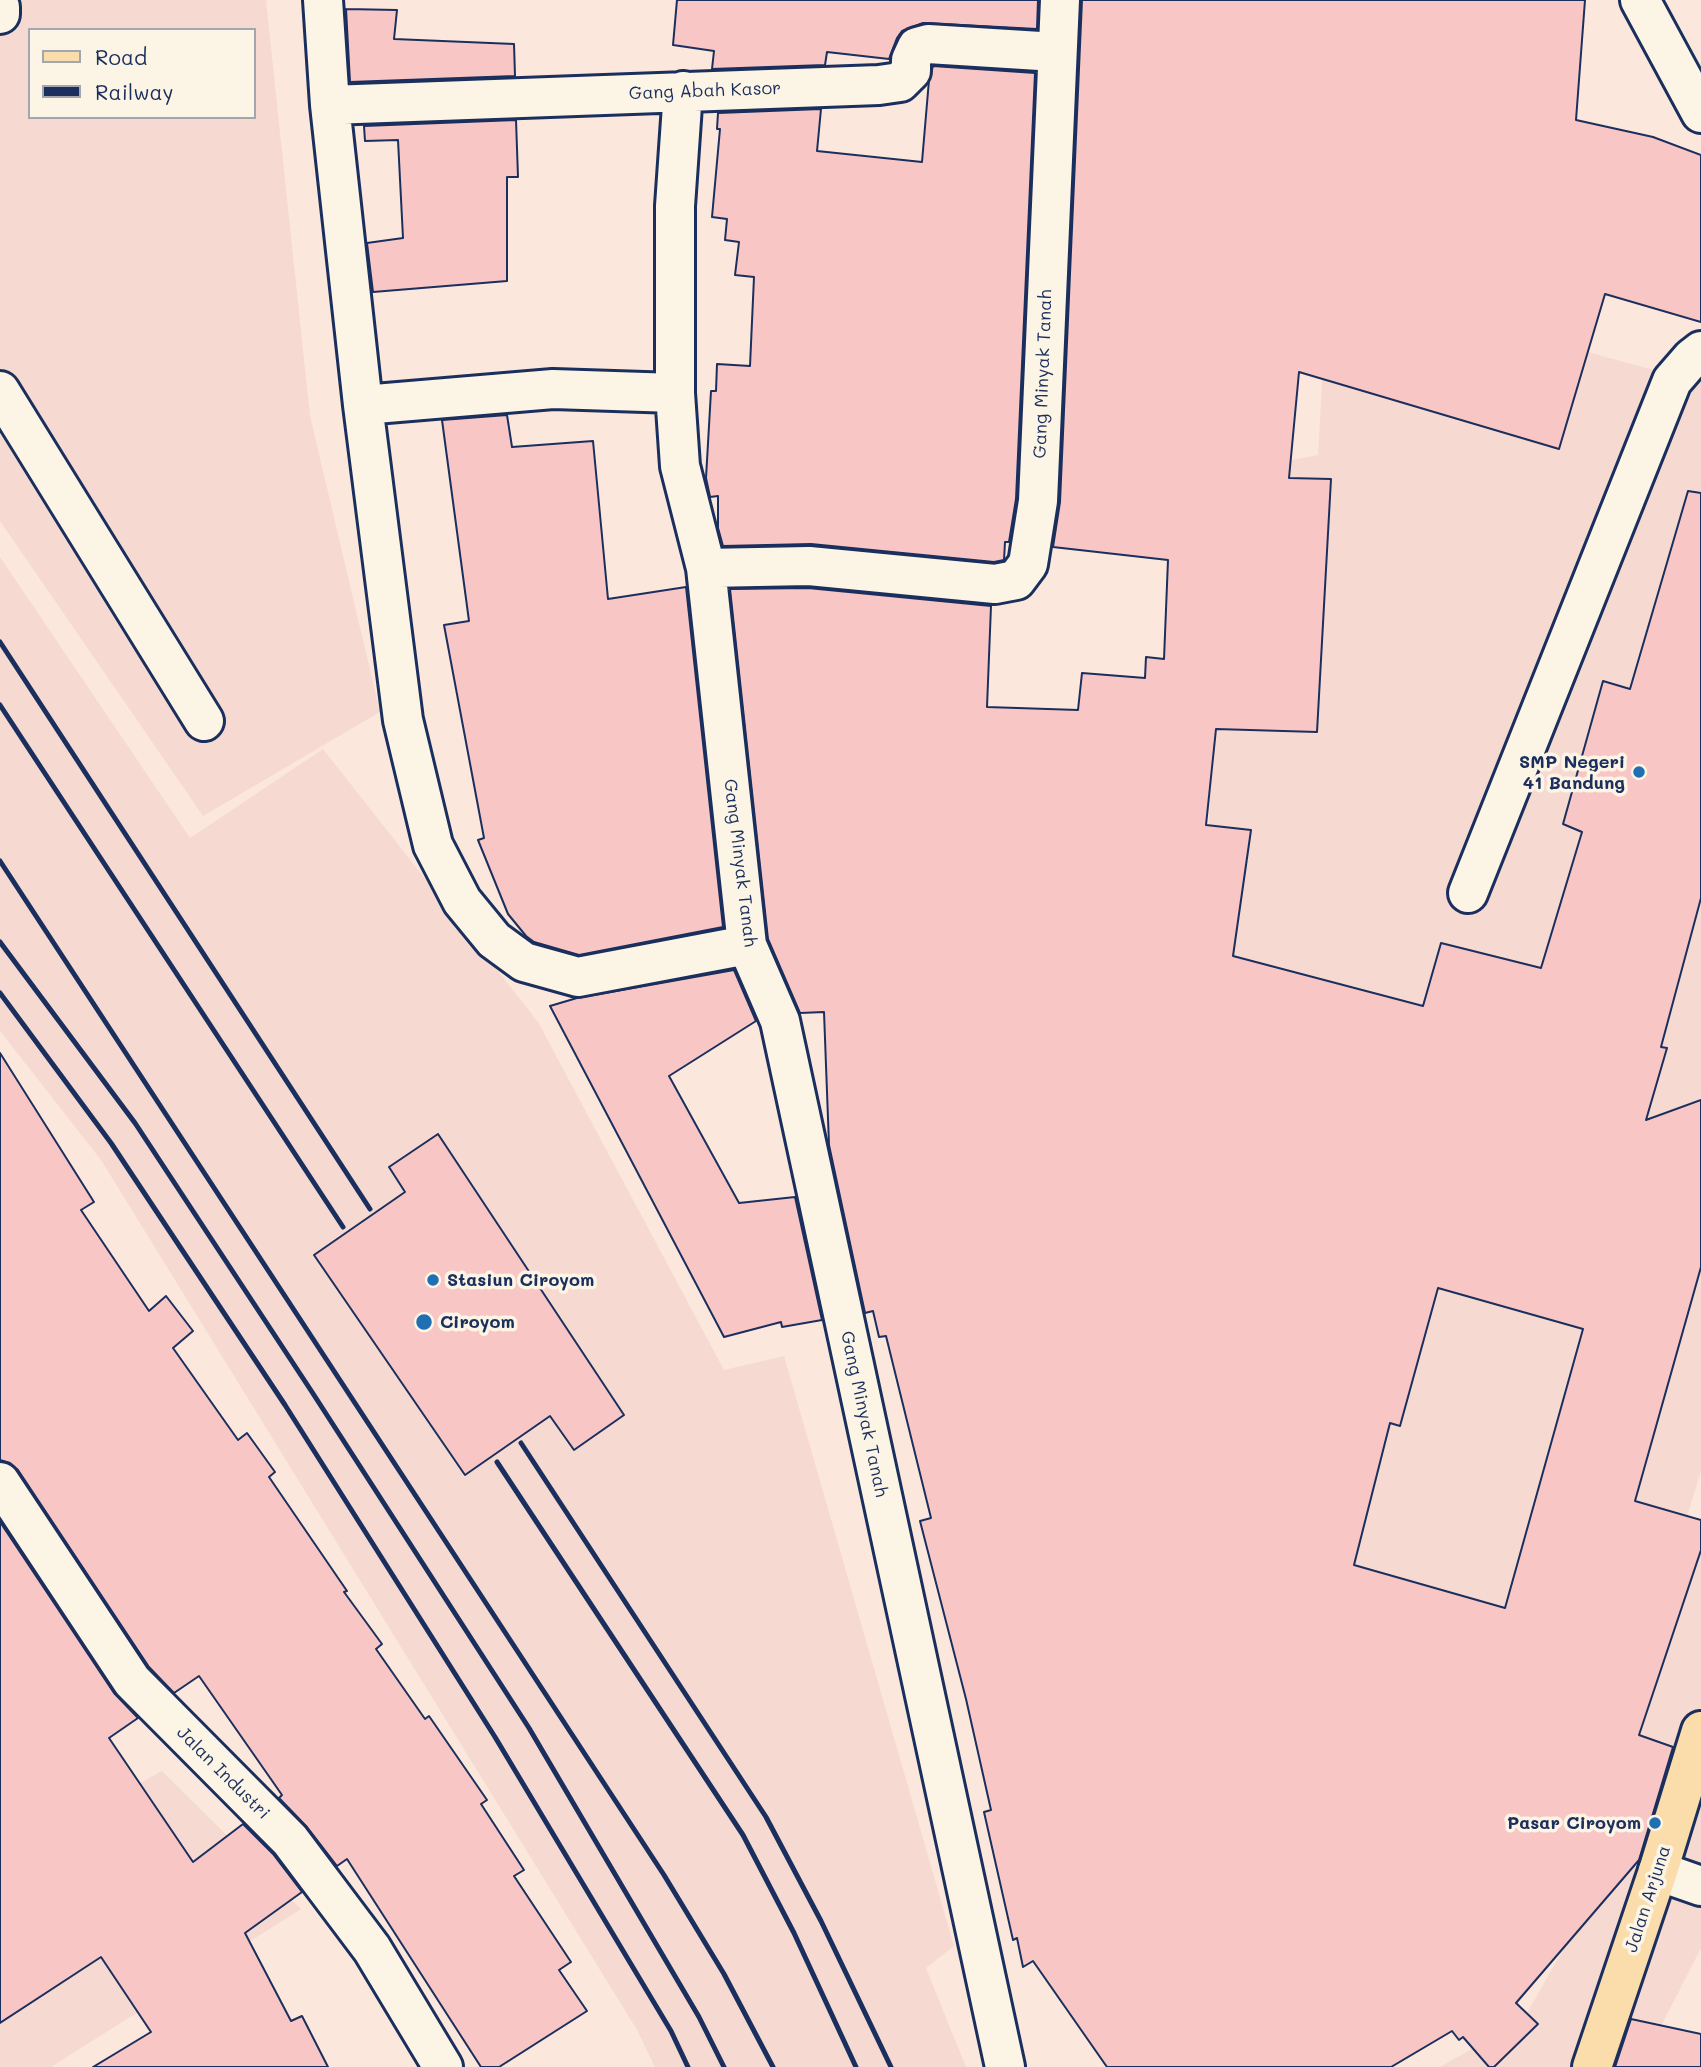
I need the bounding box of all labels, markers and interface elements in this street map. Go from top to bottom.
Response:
legend [28,28,256,119]
text: Road [95,43,147,70]
text: Railway [95,78,174,105]
street label: Gang Abah Kasor [628,78,782,104]
street label: Gang Minyak Tanah [1029,289,1057,459]
place label: SMP Negeri 41 Bandung [1519,751,1625,794]
marker: SMP Negeri 41 Bandung [1631,764,1647,780]
street label: Gang Minyak Tanah [719,778,761,948]
place label: Stasiun Ciroyom [447,1269,594,1291]
marker: Stasiun Ciroyom [425,1272,441,1288]
place label: Ciroyom [440,1311,515,1333]
marker: Ciroyom [414,1312,434,1332]
street label: Gang Minyak Tanah [836,1329,892,1499]
street label: Jalan Industri [172,1722,274,1824]
place label: Pasar Ciroyom [1507,1812,1641,1834]
marker: Pasar Ciroyom [1647,1815,1663,1831]
street label: Jalan Arjuna [1621,1843,1675,1955]

